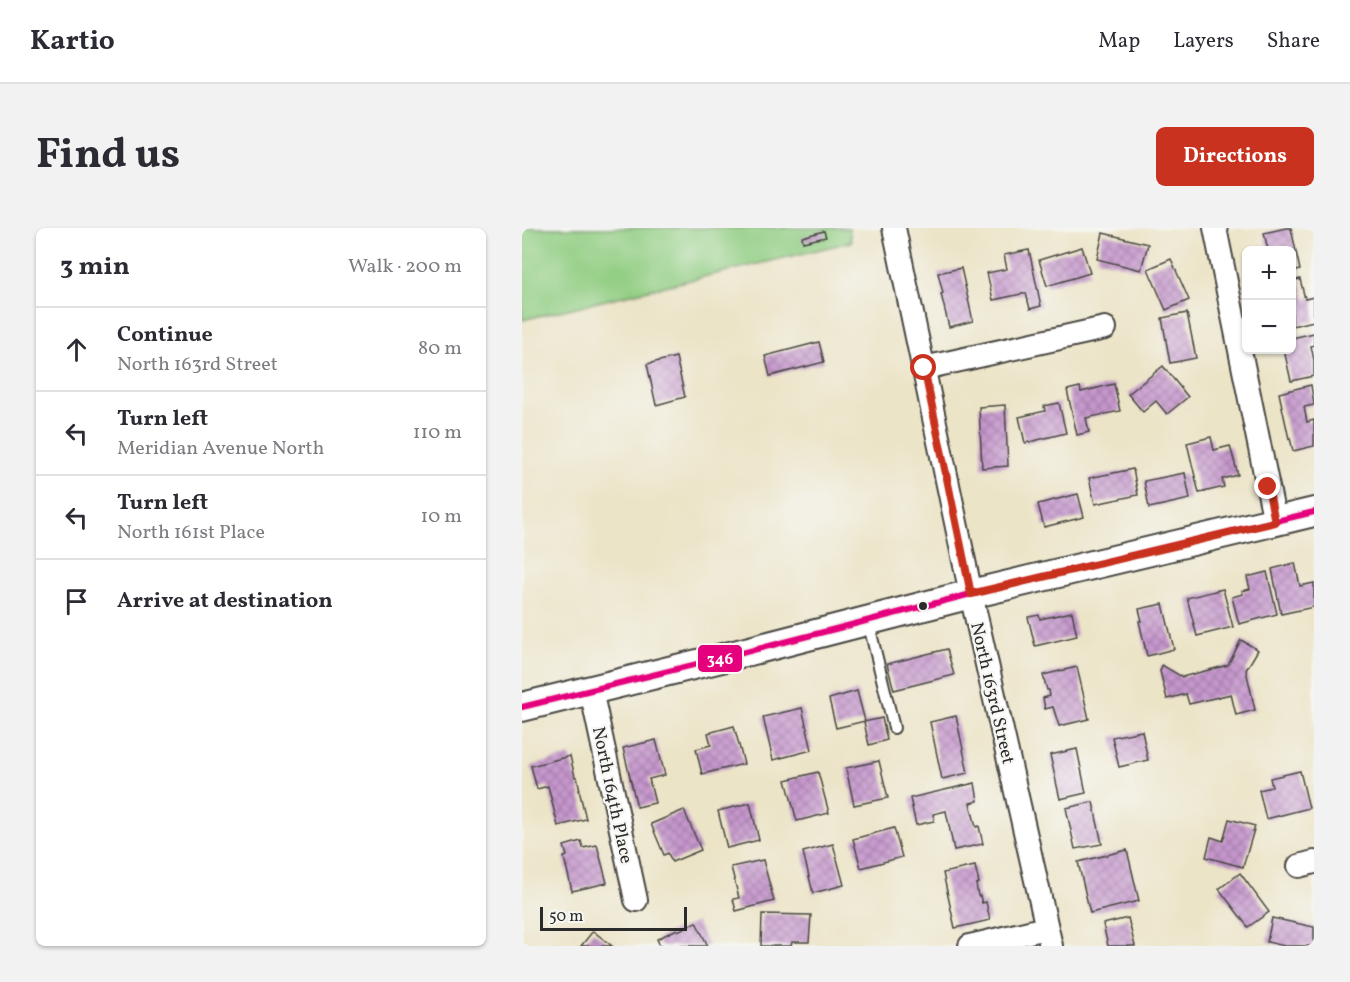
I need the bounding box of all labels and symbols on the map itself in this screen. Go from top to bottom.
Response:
route start [910,354,936,380]
route end [1254,473,1280,499]
unlabelled marker [917,600,929,612]
street label: North 163rd Street [963,620,1020,767]
line badge: 346 [697,644,743,673]
text: 346 [707,649,733,671]
street label: North 164th Place [585,725,638,866]
scale bar [540,904,687,932]

